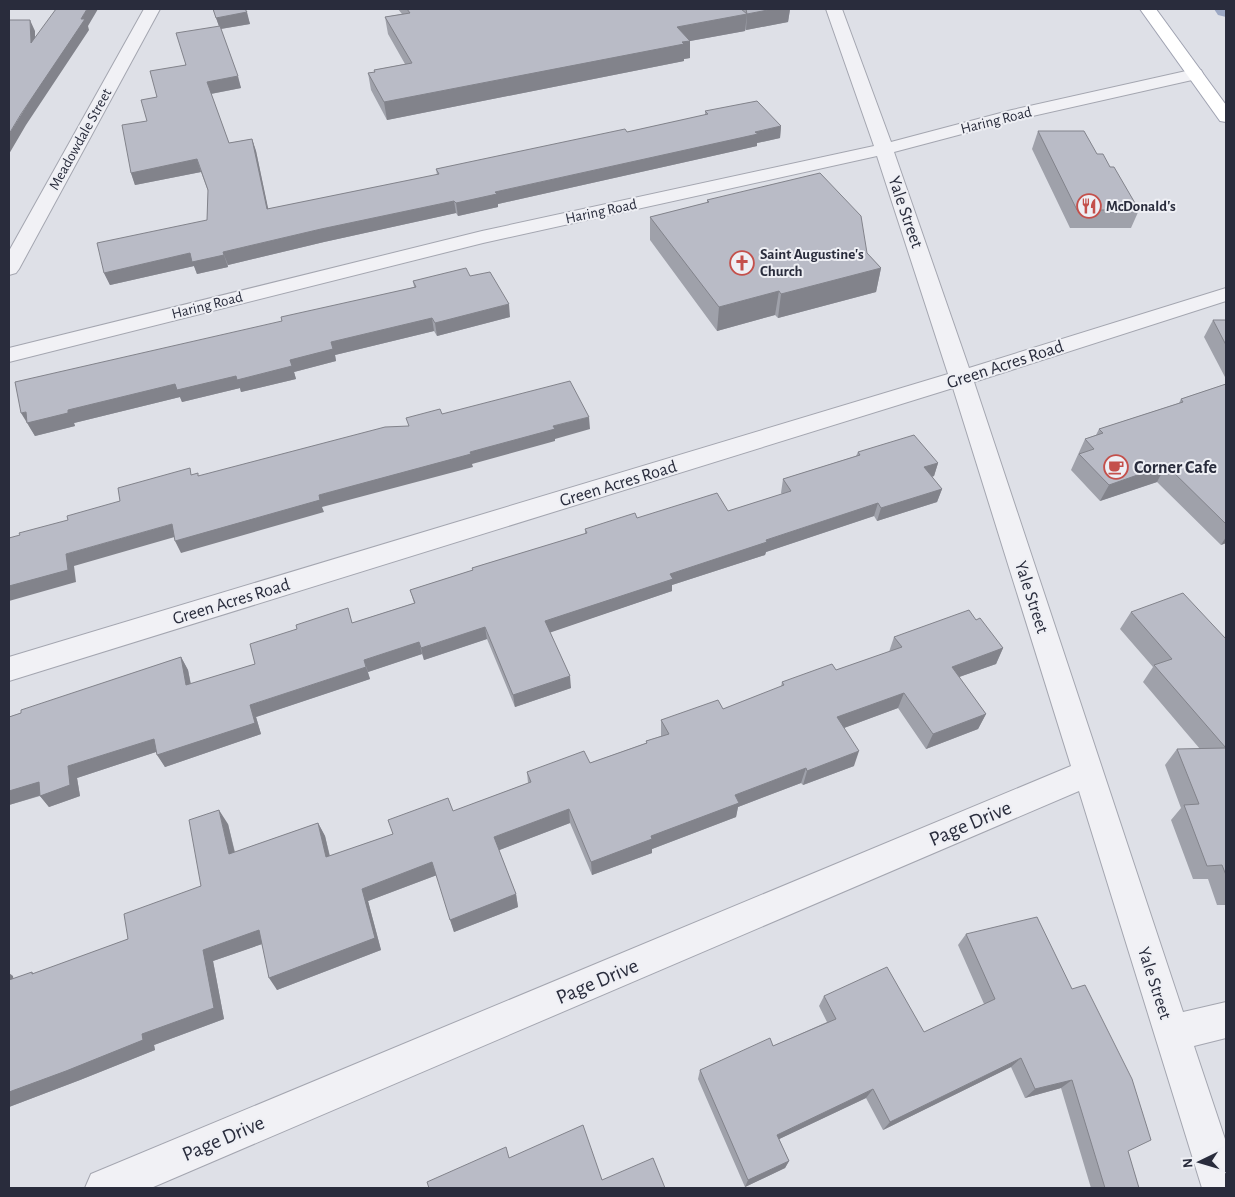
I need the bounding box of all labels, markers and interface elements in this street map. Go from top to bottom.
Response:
street label: Meadowdale Street [46,86,115,192]
street label: Haring Road [959,104,1033,137]
street label: Yale Street [884,174,926,251]
restaurant icon: McDonald's [1076,193,1102,219]
street label: Haring Road [564,197,638,226]
place label: McDonald's [1106,199,1176,214]
place label: Saint Augustine's Church [760,247,864,279]
church icon: Saint Augustine's Church [729,250,755,276]
street label: Haring Road [170,289,244,322]
street label: Green Acres Road [945,338,1066,392]
cafe icon: Corner Cafe [1103,454,1129,480]
street label: Green Acres Road [558,458,679,510]
place label: Corner Cafe [1134,459,1217,477]
street label: Yale Street [1011,559,1051,636]
street label: Green Acres Road [171,576,292,628]
street label: Page Drive [926,797,1014,850]
street label: Yale Street [1134,945,1174,1022]
street label: Page Drive [553,955,641,1008]
street label: Page Drive [179,1112,267,1165]
north arrow [1175,1137,1225,1187]
text: N [1181,1158,1195,1169]

